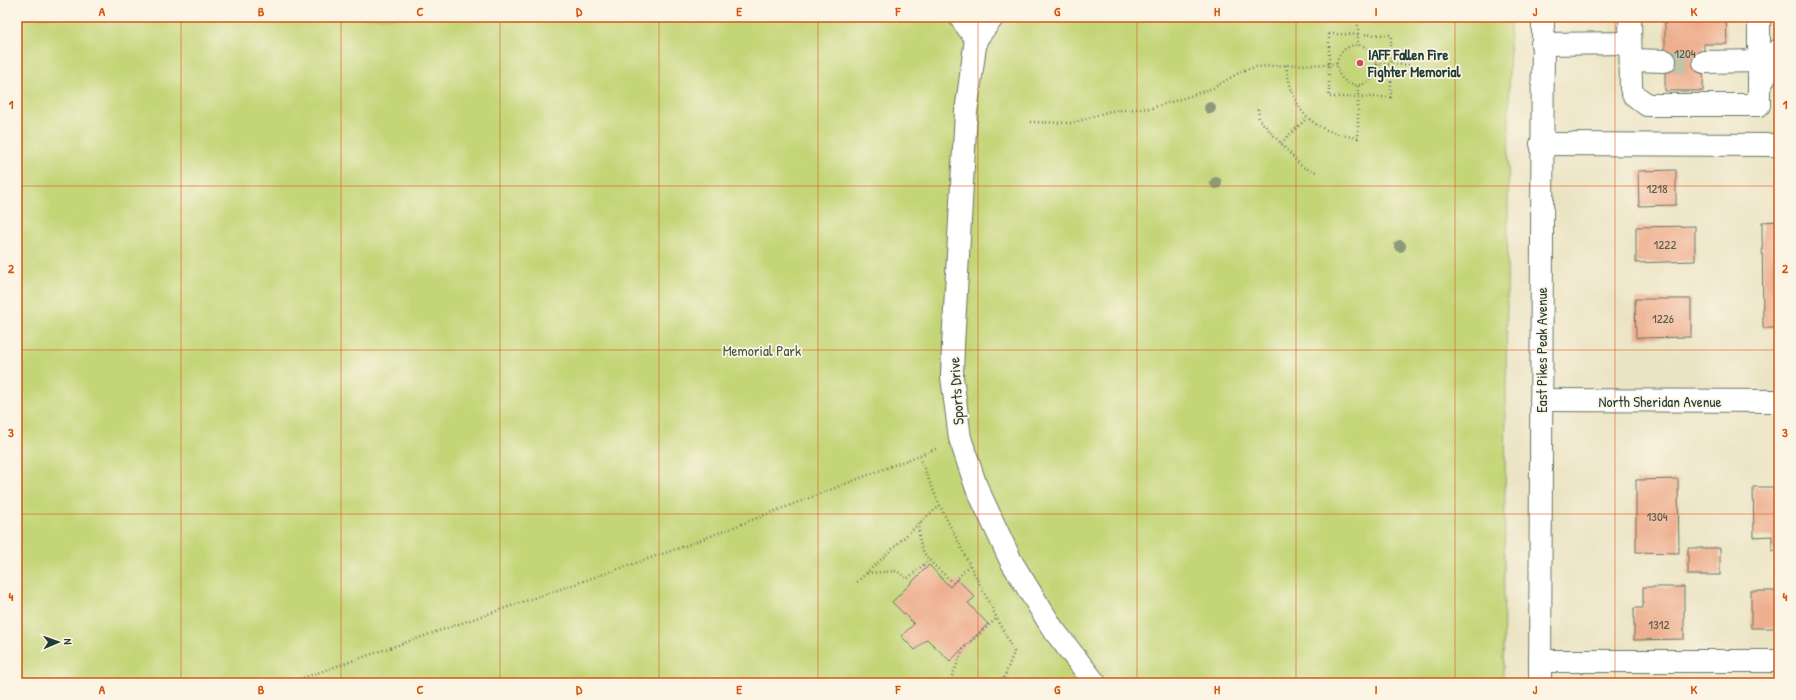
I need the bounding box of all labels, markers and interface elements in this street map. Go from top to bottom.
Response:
text: A [99,2,106,20]
text: B [258,2,265,20]
text: C [416,2,424,20]
text: D [576,2,583,20]
text: E [736,2,742,20]
text: F [895,2,902,20]
text: G [1054,2,1061,20]
text: H [1214,2,1220,20]
text: I [1374,2,1378,20]
text: J [1533,2,1538,20]
text: K [1691,2,1698,20]
place label: IAFF Fallen Fire Fighter Memorial [1367,44,1461,83]
house number: 1204 [1674,44,1696,62]
marker: IAFF Fallen Fire Fighter Memorial [1355,58,1365,68]
text: 1 [9,95,14,113]
text: 1 [1783,95,1788,113]
house number: 1218 [1646,179,1668,197]
house number: 1222 [1654,235,1676,253]
text: 2 [8,259,15,277]
text: 2 [1782,259,1789,277]
street label: East Pikes Peak Avenue [1531,287,1552,413]
house number: 1226 [1652,309,1674,327]
park label: Memorial Park [723,340,801,361]
street label: Sports Drive [943,356,969,426]
street label: North Sheridan Avenue [1598,391,1722,412]
text: 3 [8,423,14,441]
text: 3 [1782,423,1788,441]
house number: 1304 [1646,507,1668,525]
text: 4 [9,587,14,605]
text: 4 [1783,587,1788,605]
house number: 1312 [1648,615,1670,633]
north arrow [38,622,78,662]
text: N [61,638,75,645]
text: A [99,680,106,698]
text: B [258,680,265,698]
text: C [416,680,424,698]
text: D [576,680,583,698]
text: E [736,680,742,698]
text: F [895,680,902,698]
text: G [1054,680,1061,698]
text: H [1214,680,1220,698]
text: I [1374,680,1378,698]
text: J [1533,680,1538,698]
text: K [1691,680,1698,698]

